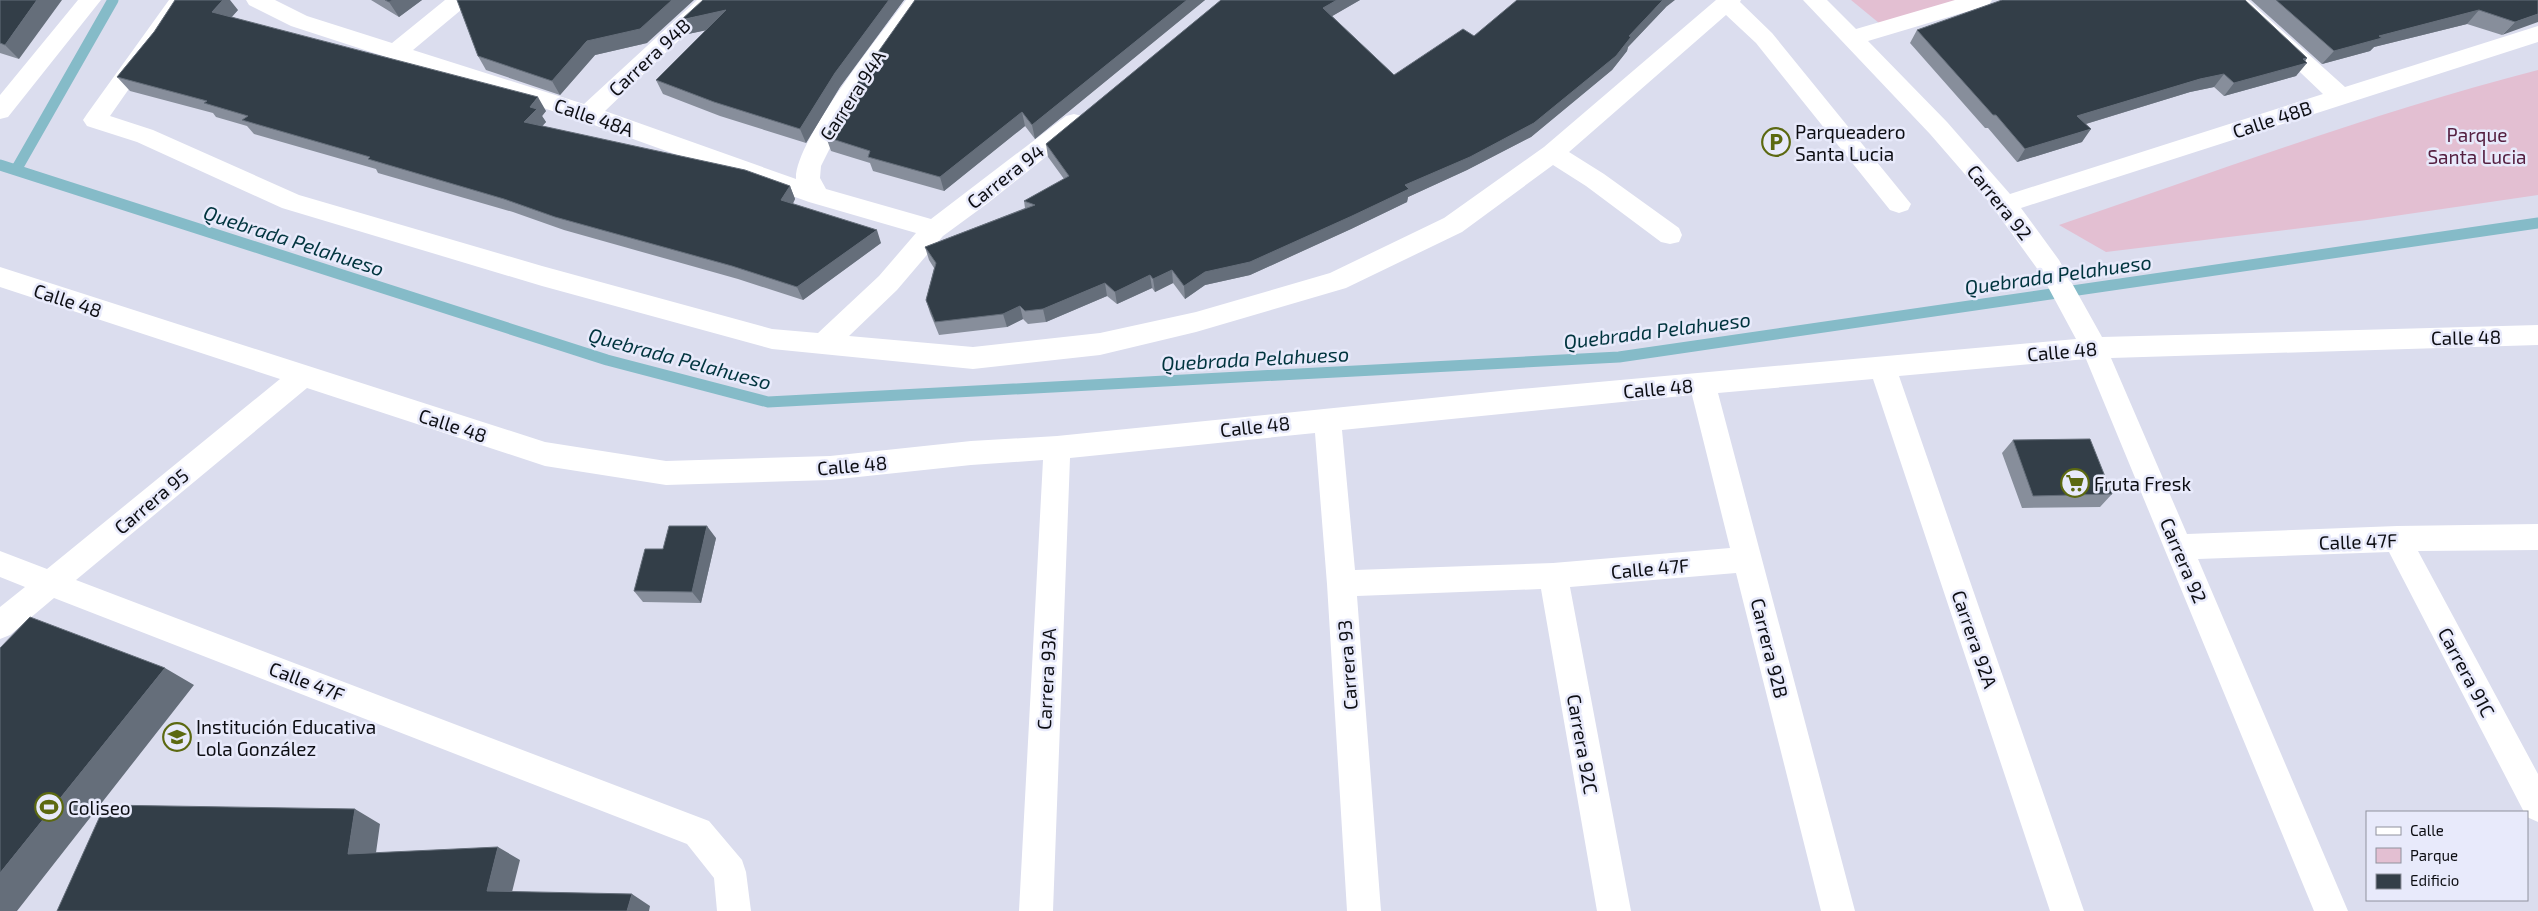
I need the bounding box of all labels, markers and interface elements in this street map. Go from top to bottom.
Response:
street label: Carrera 94B [603,13,695,101]
street label: Carrera 94A [814,45,890,145]
street label: Calle 48A [551,93,637,141]
street label: Calle 48B [2229,95,2315,143]
place label: Parqueadero Santa Lucia [1795,120,1906,165]
park label: Parque Santa Lucia [2427,123,2527,168]
parking icon: Parqueadero Santa Lucia [1761,127,1791,157]
street label: Carrera 94 [962,139,1048,213]
street label: Carrera 92 [1963,160,2037,244]
water label: Quebrada Pelahueso [201,199,387,281]
water label: Quebrada Pelahueso [1963,249,2153,299]
street label: Calle 48 [31,278,105,322]
water label: Quebrada Pelahueso [1562,307,1752,353]
water label: Quebrada Pelahueso [586,322,774,394]
street label: Calle 48 [2431,325,2501,349]
street label: Calle 48 [2026,336,2098,366]
water label: Quebrada Pelahueso [1160,341,1350,375]
street label: Calle 48 [1622,373,1694,403]
street label: Calle 48 [416,403,490,447]
street label: Calle 48 [1219,411,1291,441]
street label: Calle 48 [816,450,888,480]
street label: Carrera 95 [109,463,193,539]
supermarket icon: Fruta Fresk [2060,468,2090,498]
place label: Fruta Fresk [2094,472,2191,495]
street label: Carrera 92 [2156,514,2212,606]
street label: Calle 47F [2318,528,2398,554]
street label: Calle 47F [1610,553,1690,583]
street label: Carrera 92A [1948,587,2003,691]
street label: Carrera 92B [1746,596,1794,700]
street label: Carrera 93 [1332,619,1362,711]
street label: Carrera 91C [2434,623,2500,721]
street label: Carrera 93A [1032,627,1060,731]
street label: Calle 47F [266,656,348,706]
street label: Carrera 92C [1563,692,1603,796]
place label: Institución Educativa Lola González [196,715,376,760]
school or university icon: Institución Educativa Lola González [162,722,192,752]
sports icon: Coliseo [34,792,64,822]
place label: Coliseo [68,796,131,819]
legend [2366,811,2528,901]
text: Calle [2410,821,2444,839]
text: Parque [2410,846,2458,864]
text: Edificio [2410,871,2459,889]

